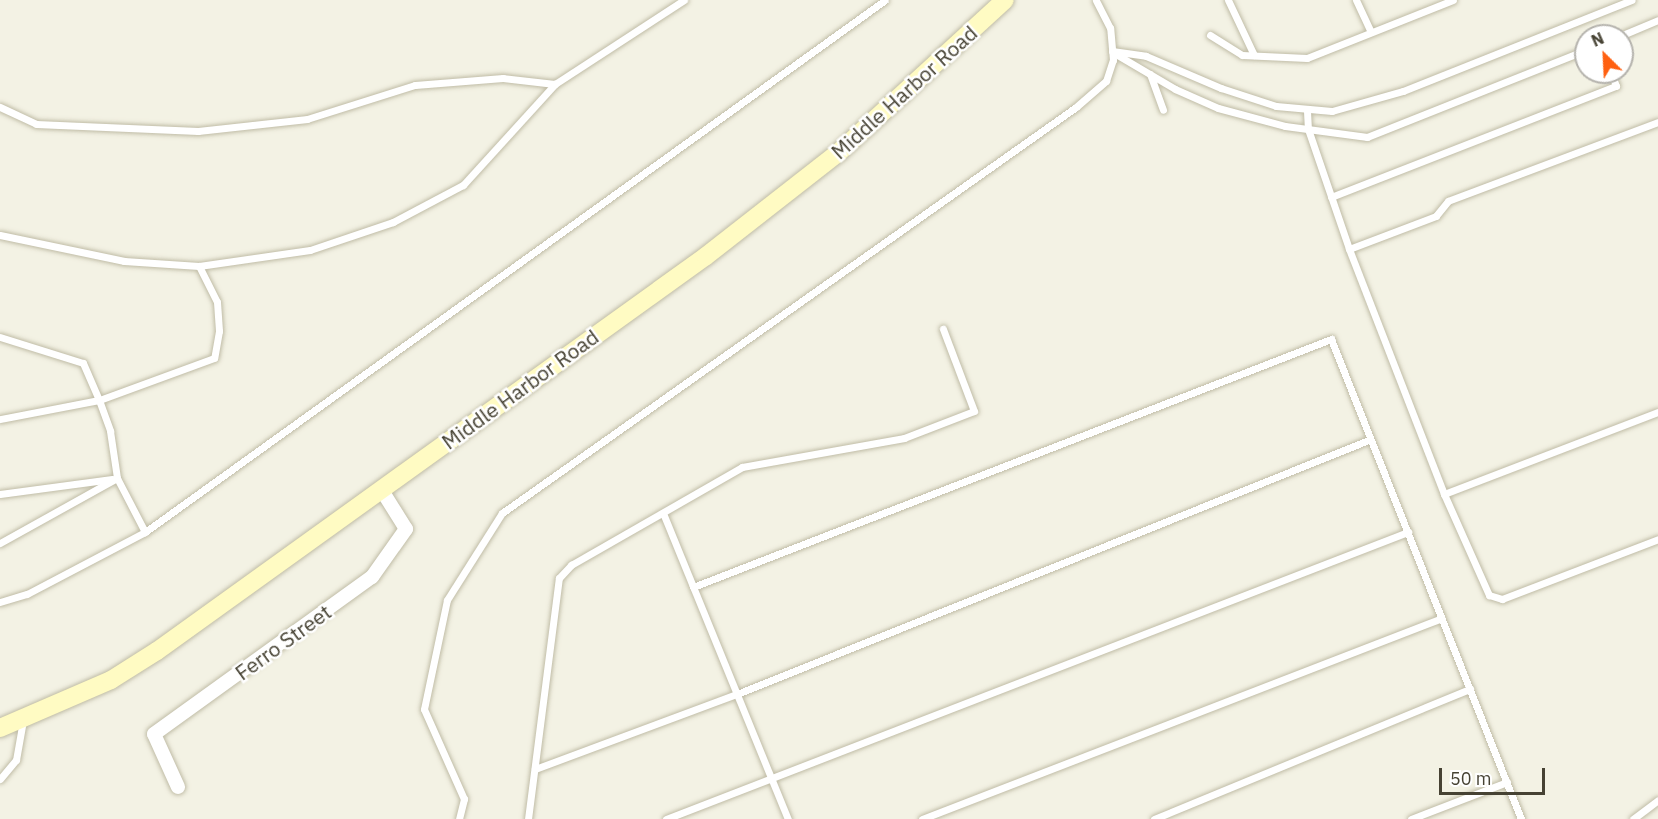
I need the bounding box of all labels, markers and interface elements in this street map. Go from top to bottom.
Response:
street label: Middle Harbor Road [826,20,982,164]
north arrow [1574,24,1634,84]
text: N [1588,28,1607,51]
street label: Middle Harbor Road [437,324,603,454]
street label: Ferro Street [230,599,336,685]
scale bar [1442,756,1548,794]
text: 50 m [1450,767,1492,790]

